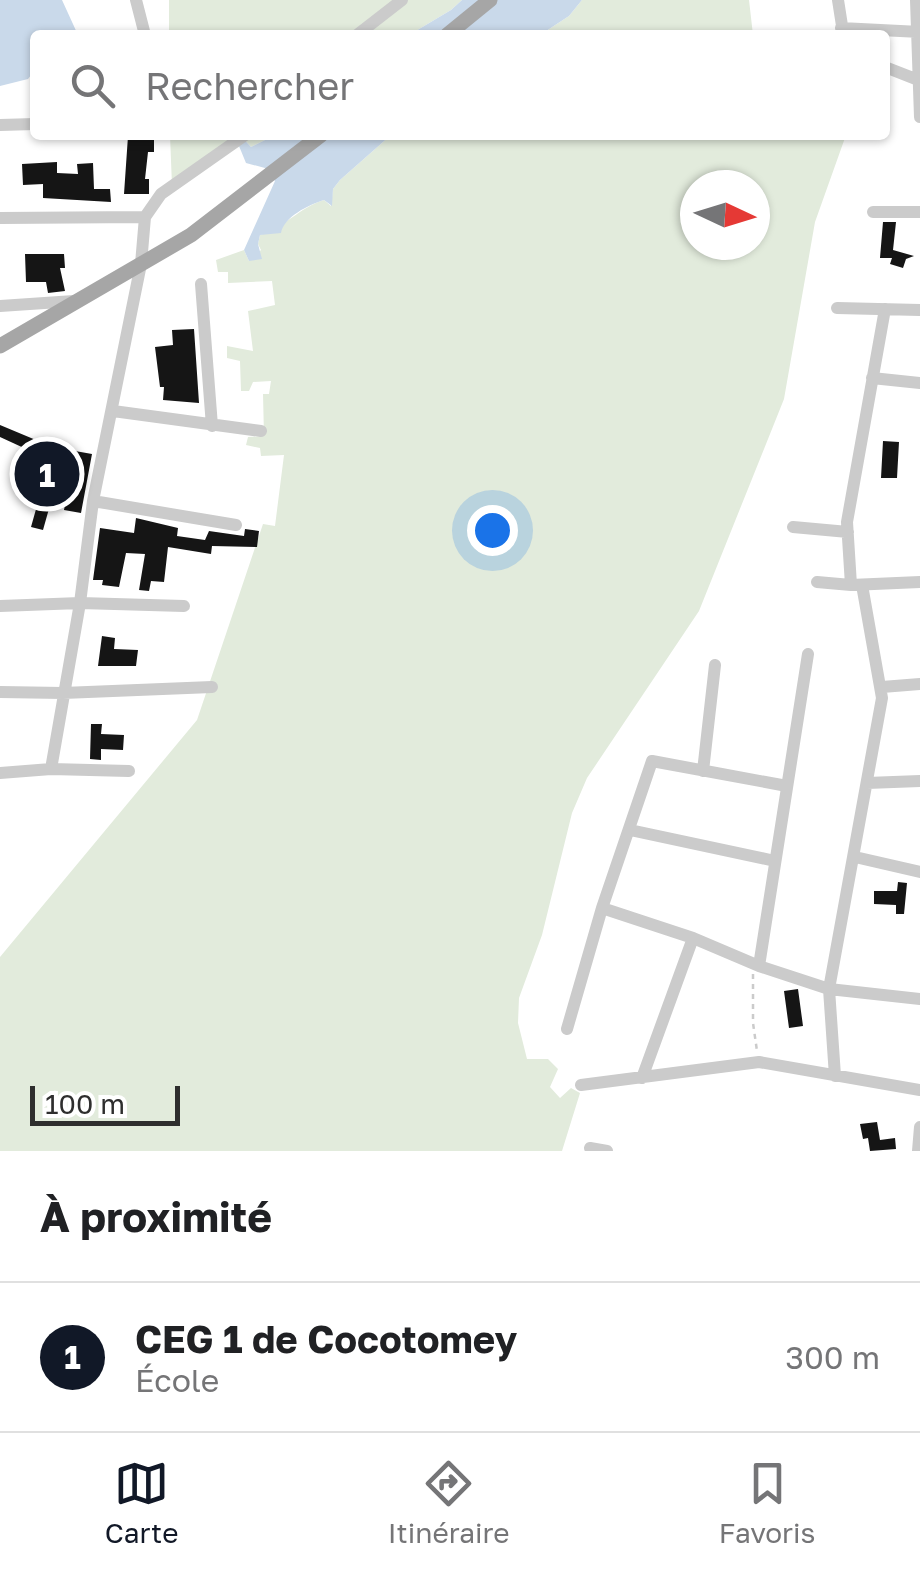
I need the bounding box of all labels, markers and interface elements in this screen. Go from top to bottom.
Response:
search box [30,30,890,140]
icon: search [65,58,120,113]
text: Rechercher [145,63,354,108]
north arrow [680,170,770,260]
pin: 1 [15,436,80,512]
your location [467,505,518,556]
scale bar [30,1081,180,1126]
text: 100 m [45,1087,125,1120]
text: À proximité [40,1191,272,1241]
text: CEG 1 de Cocotomey [135,1316,517,1361]
text: 1 [64,1338,81,1376]
text: 300 m [785,1338,880,1376]
text: École [135,1361,219,1399]
tab: Carte [105,1456,178,1549]
tab: Itinéraire [388,1456,510,1549]
tab: Favoris [719,1456,815,1549]

